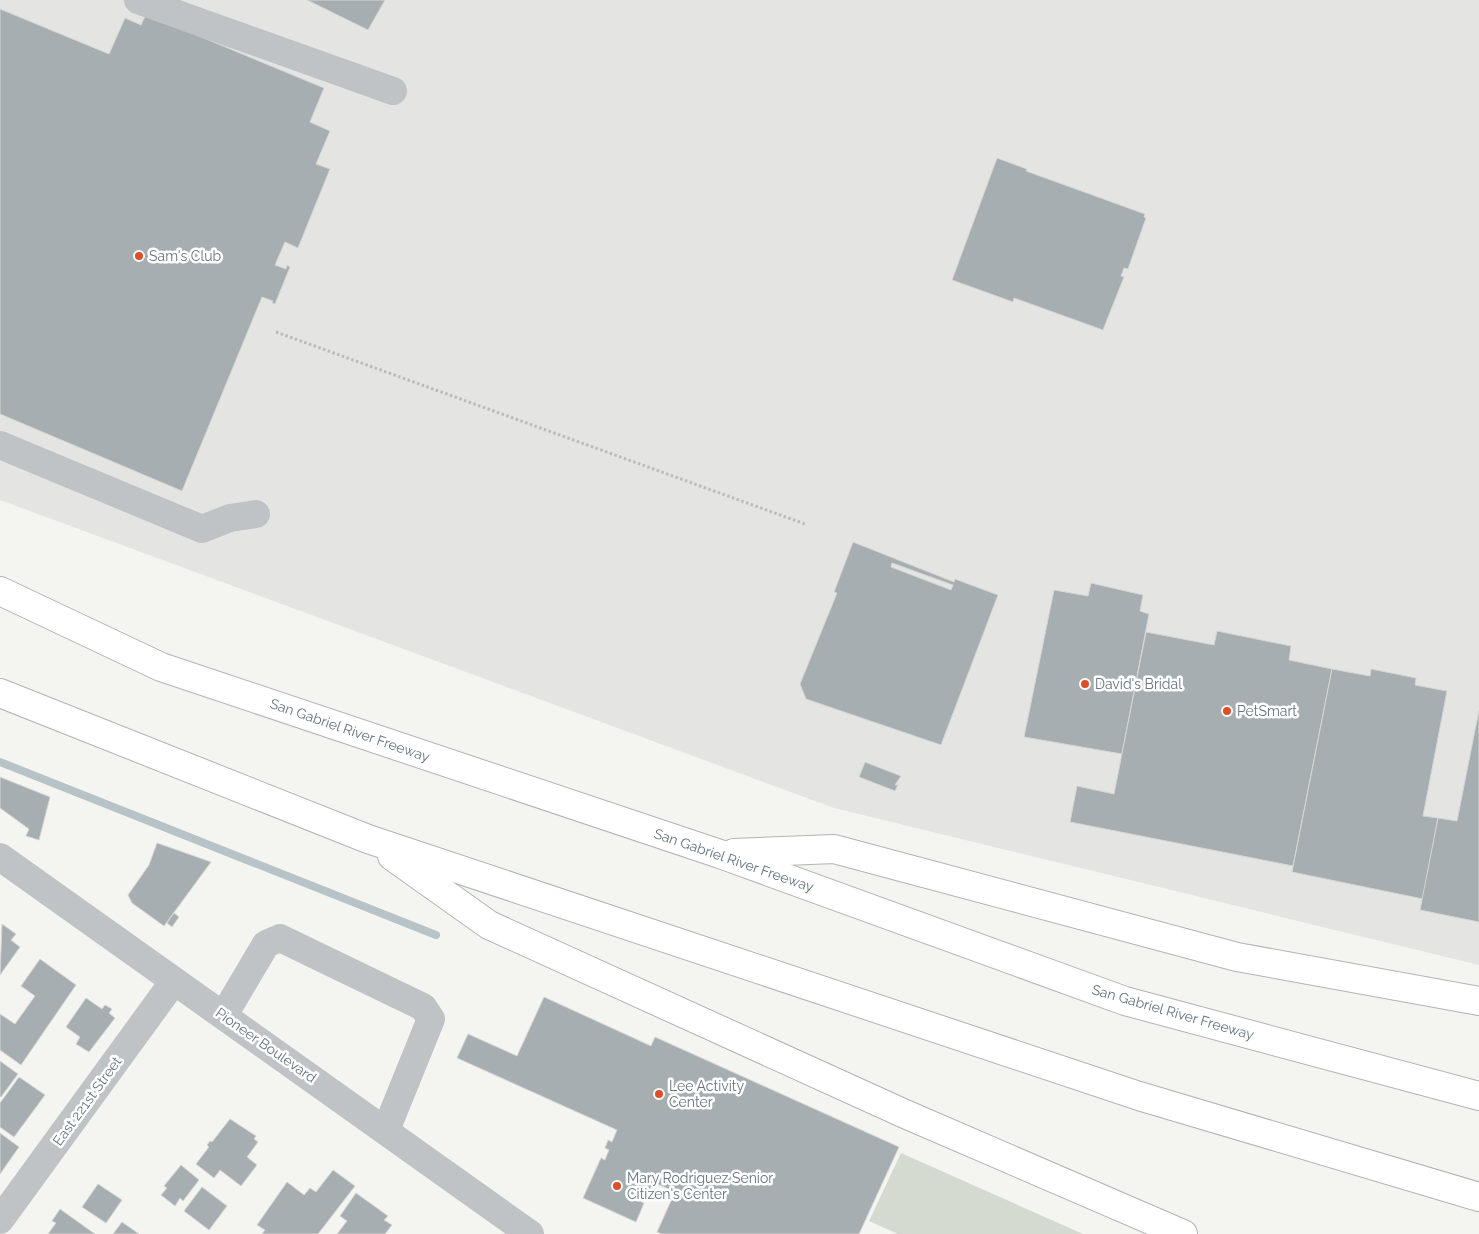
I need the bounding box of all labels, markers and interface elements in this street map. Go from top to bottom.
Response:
place label: Sam's Club [149,248,222,264]
marker: Sam's Club [133,250,145,262]
place label: David's Bridal [1095,676,1182,692]
marker: David's Bridal [1079,678,1091,690]
street label: San Gabriel River Freeway [268,695,432,765]
place label: PetSmart [1237,703,1297,719]
marker: PetSmart [1221,705,1233,717]
street label: San Gabriel River Freeway [652,825,816,895]
street label: San Gabriel River Freeway [1090,981,1256,1043]
street label: Pioneer Boulevard [213,1004,319,1086]
street label: East 221st Street [50,1053,125,1148]
place label: Lee Activity Center [669,1078,744,1110]
marker: Lee Activity Center [653,1088,665,1100]
place label: Mary Rodriguez Senior Citizen's Center [627,1170,773,1202]
marker: Mary Rodriguez Senior Citizen's Center [611,1180,623,1192]

